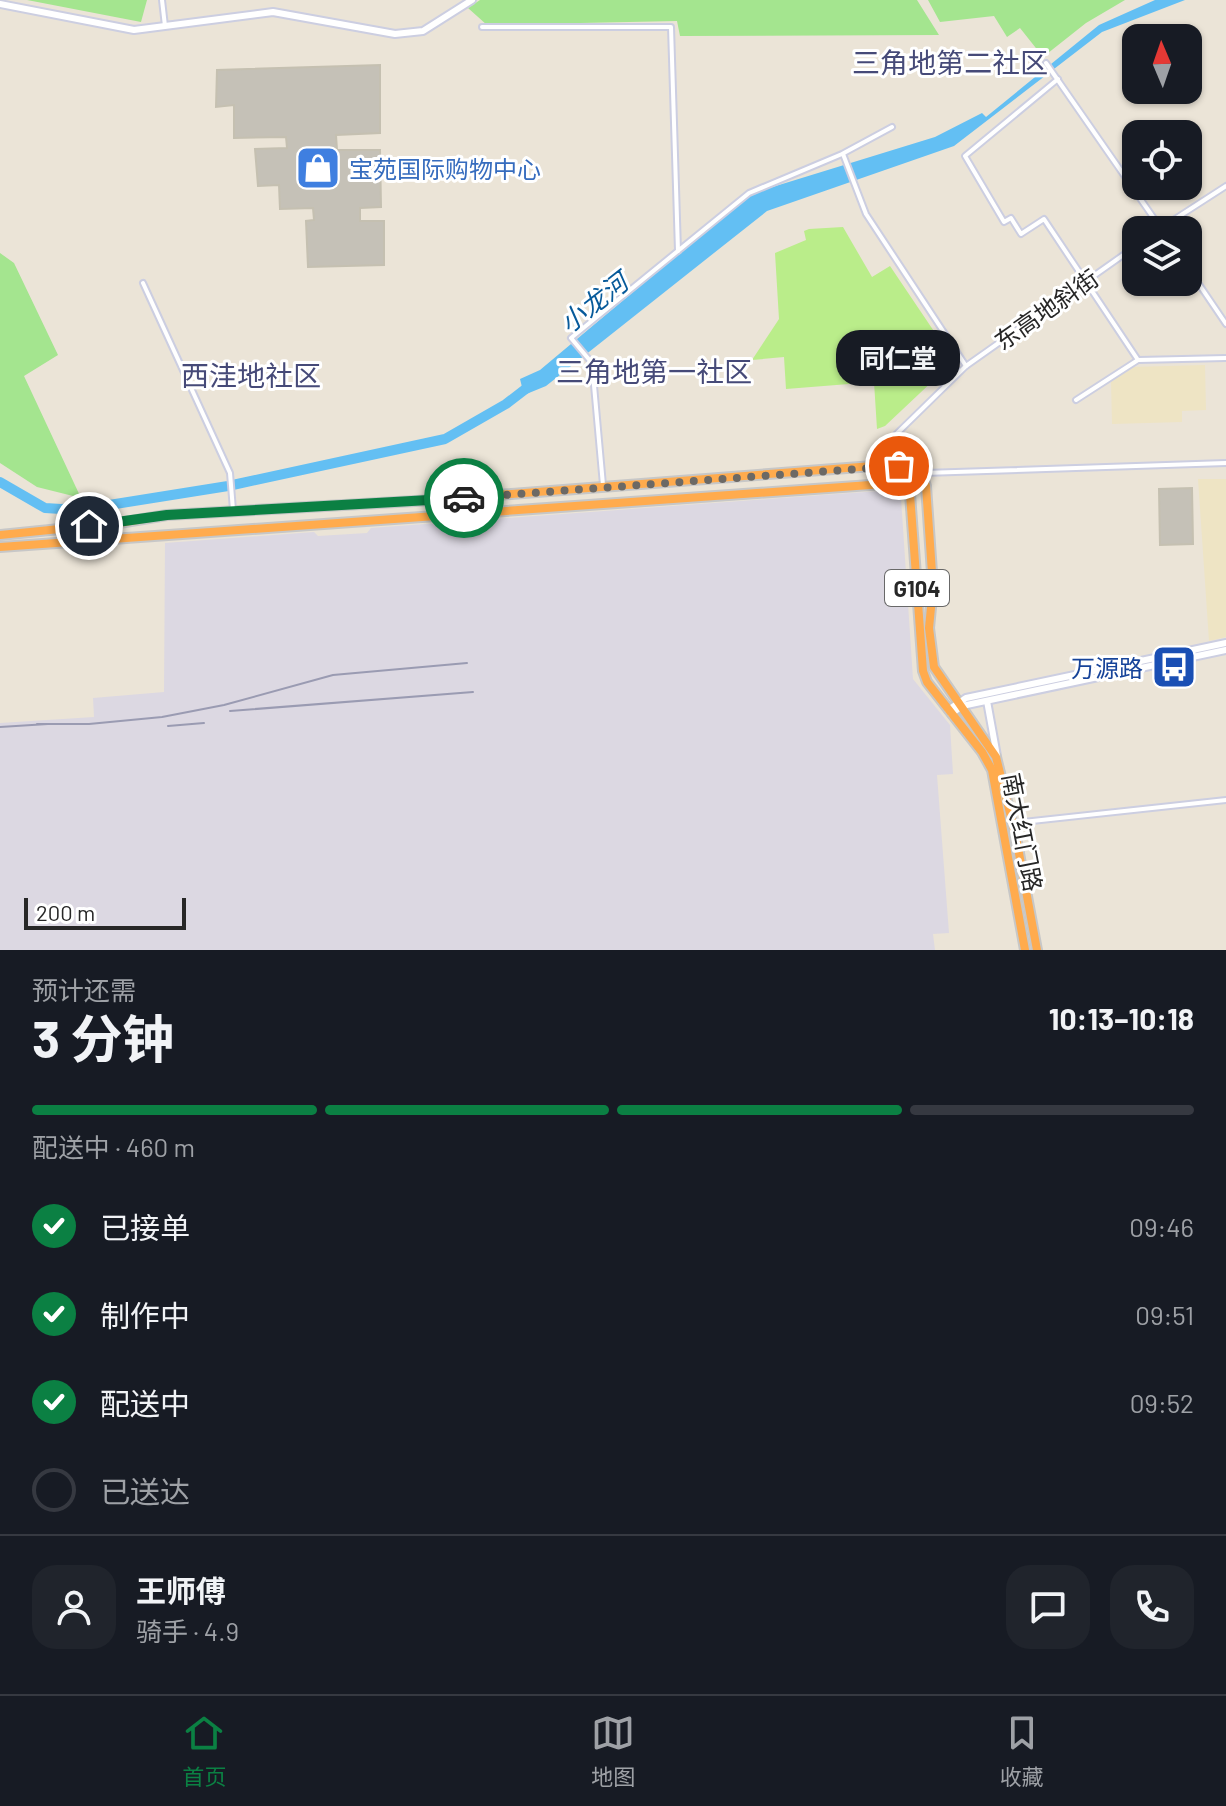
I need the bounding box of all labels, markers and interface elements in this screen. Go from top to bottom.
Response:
north arrow [1122,24,1202,104]
map controls [1122,24,1202,296]
district label: 三角地第二社区 [852,45,1048,79]
button: locate [1122,120,1202,200]
shop icon: 宝苑国际购物中心 [294,144,342,192]
place label: 宝苑国际购物中心 [349,154,541,183]
button: layers [1122,216,1202,296]
water label: 小龙河 [553,263,637,338]
street label: 东高地斜街 [989,263,1103,355]
callout: 同仁堂 [837,330,961,386]
text: 同仁堂 [859,342,937,373]
district label: 三角地第一社区 [556,354,752,388]
district label: 西洼地社区 [181,358,321,392]
pin [865,432,933,500]
icon: bag [877,444,921,488]
courier [424,458,504,538]
icon: car [442,476,486,520]
pin [55,492,123,560]
icon: home [67,504,111,548]
road number: G104 [885,570,949,606]
bus stop icon: 万源路 [1150,643,1198,691]
place label: 万源路 [1071,653,1143,682]
street label: 南大红门路 [997,770,1049,894]
scale bar [24,894,186,930]
text: 200 m [36,899,95,925]
text: 预计还需 [32,974,136,1005]
text: 10:13–10:18 [1049,1000,1194,1036]
text: 3 分钟 [32,1006,174,1068]
text: 配送中 · 460 m [32,1131,195,1162]
icon: check [32,1204,76,1248]
text: 已接单 [100,1209,190,1245]
text: 09:46 [1129,1211,1194,1242]
icon: check [32,1292,76,1336]
text: 制作中 [100,1297,190,1333]
text: 09:51 [1135,1299,1194,1330]
icon: check [32,1380,76,1424]
text: 配送中 [100,1385,190,1421]
text: 09:52 [1130,1387,1194,1418]
text: 已送达 [100,1473,190,1509]
button: person [32,1565,116,1649]
button: chat [1006,1565,1090,1649]
button: phone [1110,1565,1194,1649]
text: 王师傅 [136,1572,226,1608]
text: 骑手 · 4.9 [136,1615,239,1646]
tab: 首页 [182,1711,226,1791]
tab: 地图 [591,1711,635,1791]
tab: 收藏 [1000,1711,1044,1791]

